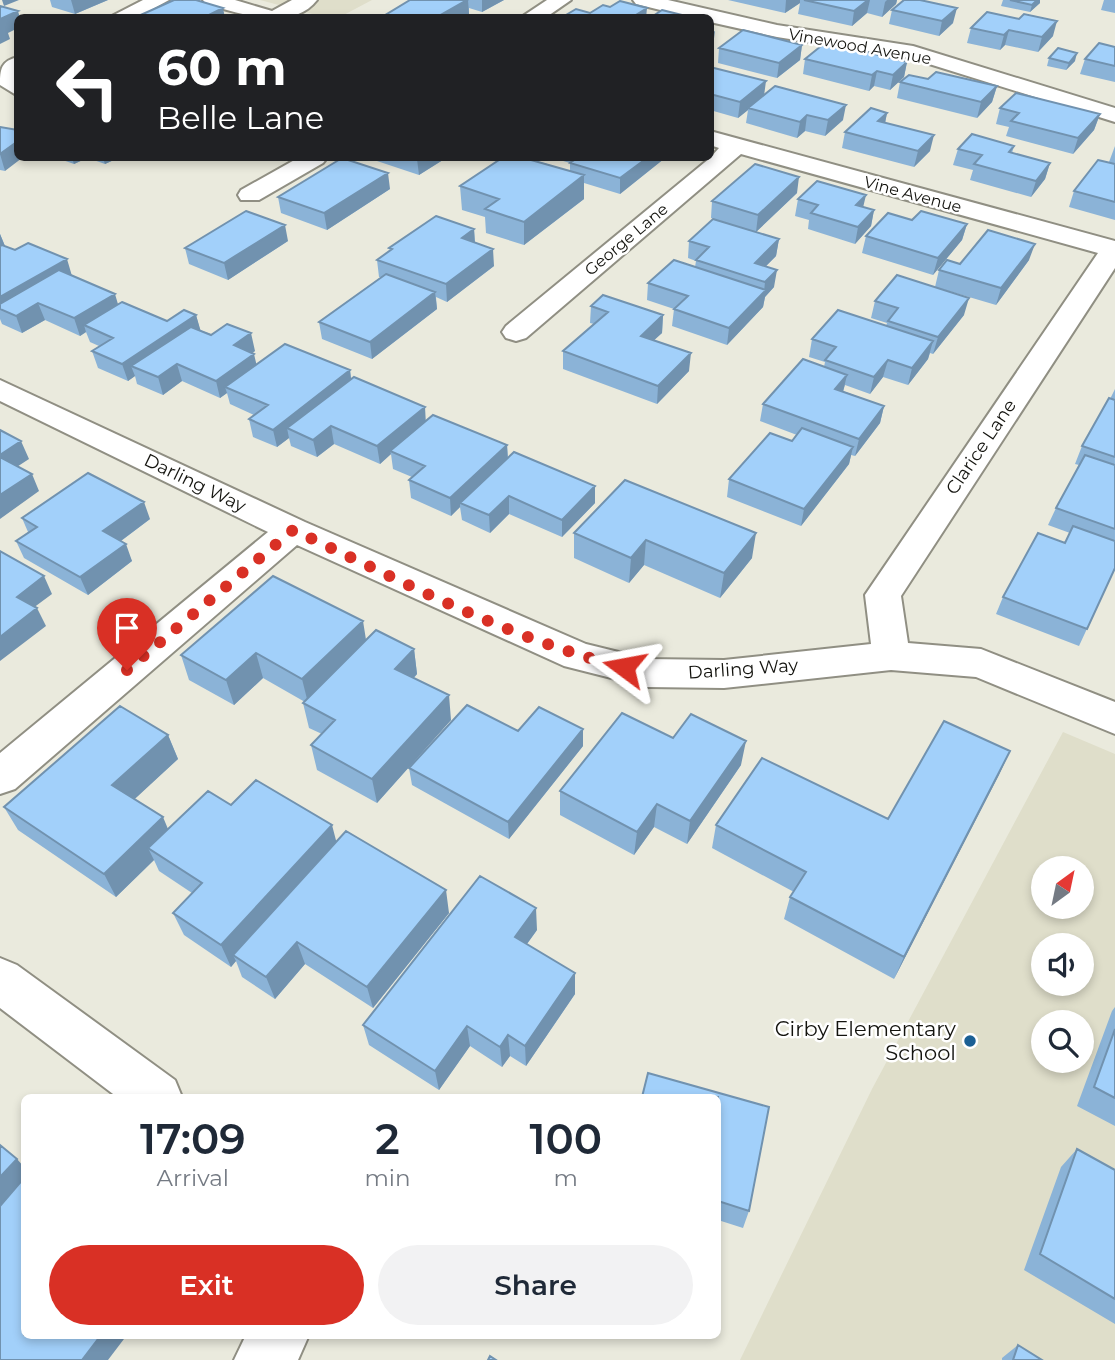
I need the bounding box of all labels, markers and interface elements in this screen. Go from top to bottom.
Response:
street label: Vinewood Avenue [787,25,933,68]
text: 60 m [157,38,287,97]
icon: left [42,42,133,133]
text: Belle Lane [157,98,324,137]
street label: Vine Avenue [862,172,964,217]
street label: George Lane [581,199,672,280]
street label: Clarice Lane [941,395,1021,499]
street label: Darling Way [141,449,250,517]
pin [97,598,157,670]
icon: arrive [108,609,146,647]
position arrow [587,630,661,704]
street label: Darling Way [687,654,799,684]
north arrow [1031,856,1094,919]
map controls [1031,856,1094,1073]
button: sound [1031,933,1094,996]
button: search [1031,1010,1094,1073]
place label: Cirby Elementary School [775,1016,957,1065]
marker: Cirby Elementary School [962,1033,978,1049]
text: 17:09 [140,1113,245,1165]
text: 2 [375,1113,400,1165]
text: 100 [530,1113,602,1165]
text: Arrival [156,1164,229,1192]
text: min [364,1164,411,1192]
text: m [554,1164,578,1192]
button: Exit [49,1245,364,1325]
button: Share [378,1245,693,1325]

